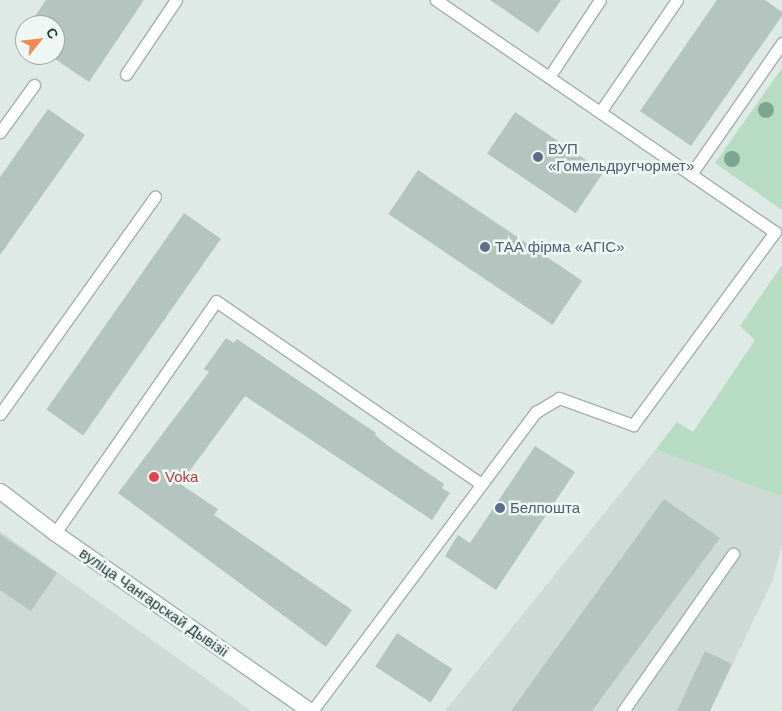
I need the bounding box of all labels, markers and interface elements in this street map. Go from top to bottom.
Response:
north arrow [15,15,65,65]
text: С [43,25,62,42]
place label: ВУП «Гомельдругчормет» [548,139,694,174]
marker: ВУП «Гомельдругчормет» [532,151,544,163]
place label: ТАА фірма «АГІС» [495,238,624,256]
marker: ТАА фірма «АГІС» [479,241,491,253]
place label: Voka [165,468,198,486]
marker: Voka [147,470,161,484]
place label: Белпошта [510,499,580,517]
marker: Белпошта [494,502,506,514]
street label: вуліца Чангарскай Дывізіі [76,544,232,660]

